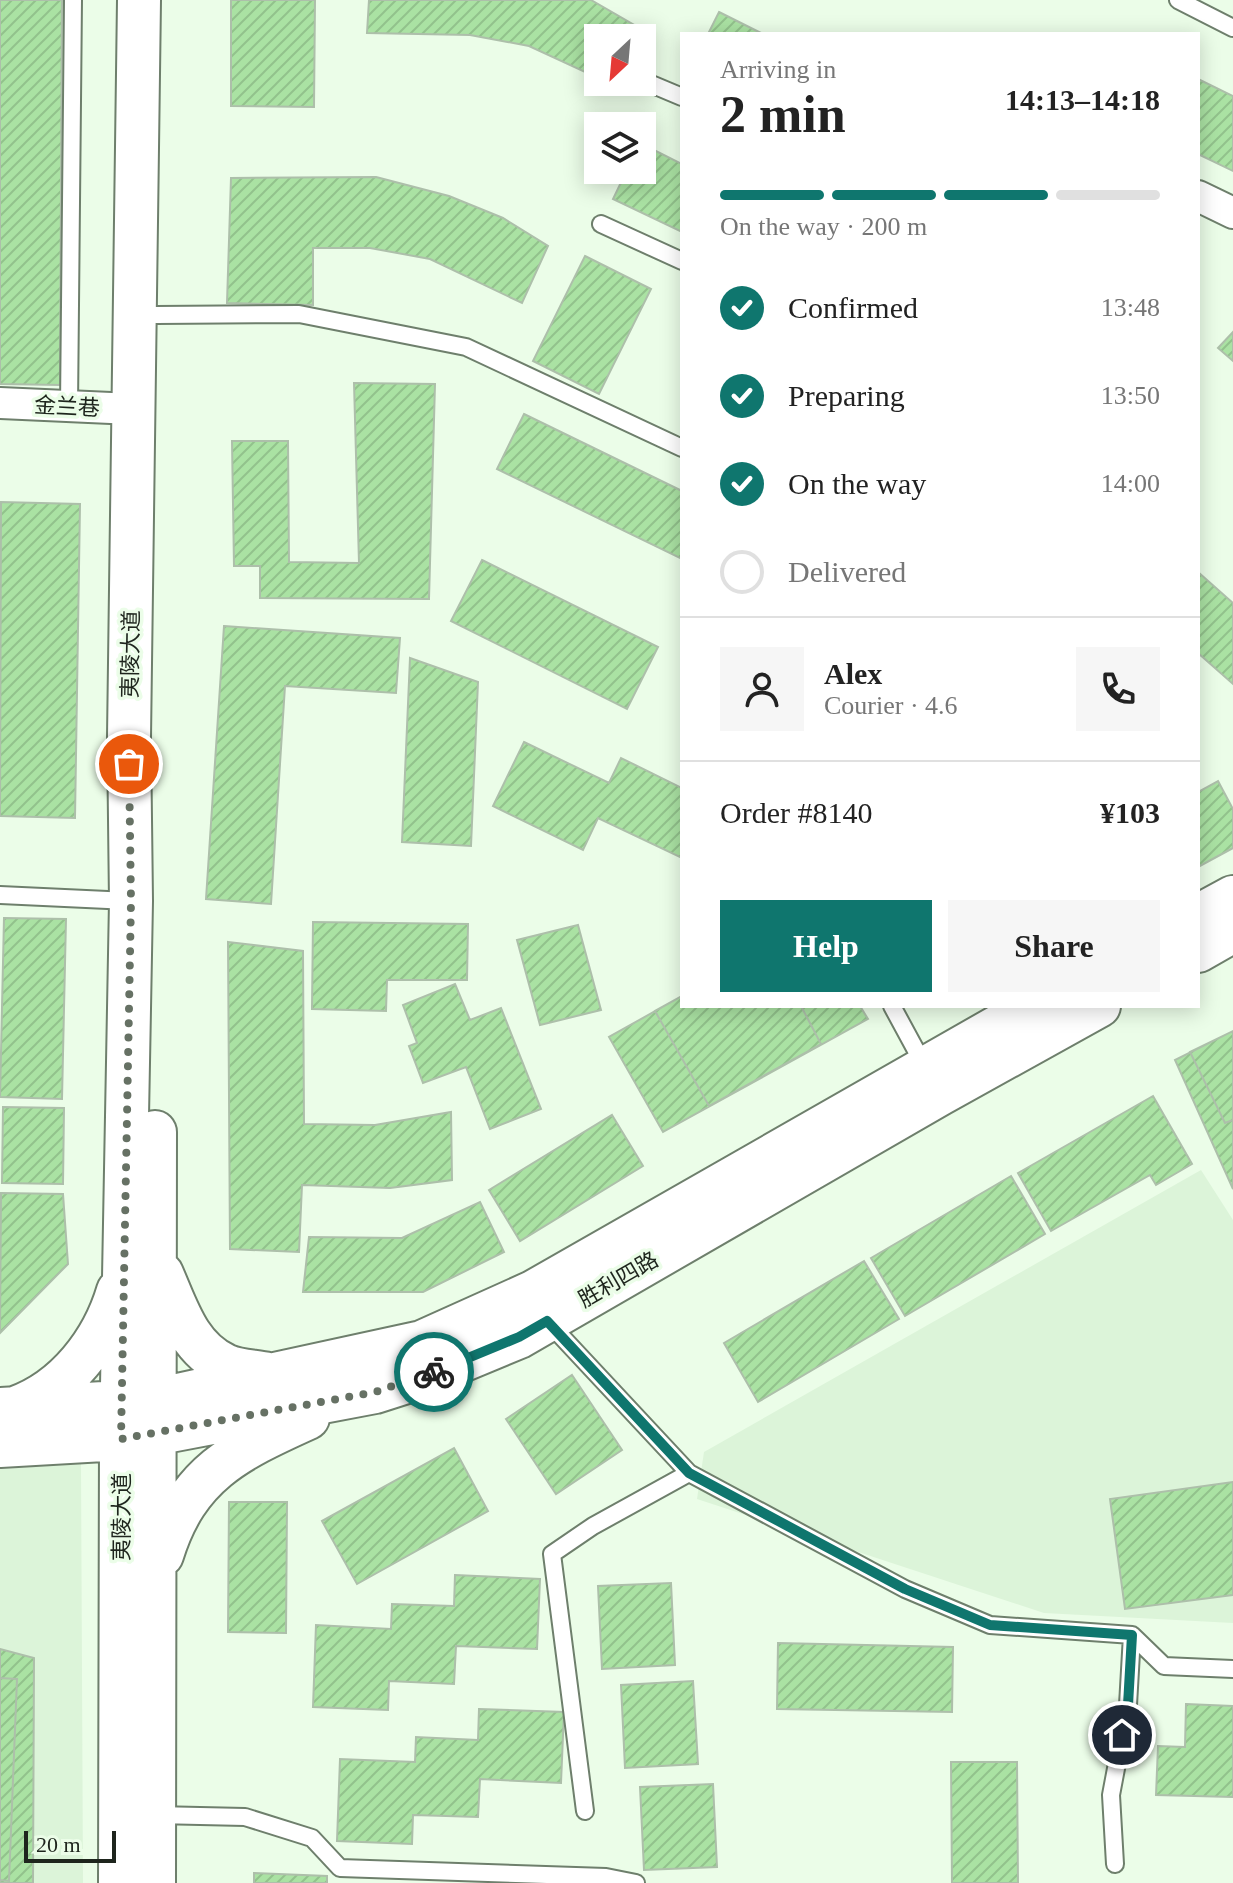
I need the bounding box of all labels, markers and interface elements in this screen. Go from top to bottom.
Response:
north arrow [584,24,656,96]
map controls [584,24,656,184]
text: Arriving in [720,55,836,84]
text: 14:13–14:18 [1005,83,1160,116]
text: 2 min [720,86,846,143]
button: layers [584,112,656,184]
text: On the way · 200 m [720,212,927,241]
icon: check [720,286,764,330]
text: Confirmed [788,291,918,324]
text: 13:48 [1101,293,1160,322]
icon: check [720,374,764,418]
text: Preparing [788,379,905,412]
text: 13:50 [1101,381,1160,410]
street label: 金兰巷 [33,392,101,421]
icon: check [720,462,764,506]
text: On the way [788,467,926,500]
text: 14:00 [1101,469,1160,498]
text: Delivered [788,555,906,588]
street label: 夷陵大道 [117,610,144,698]
button: person [720,647,804,731]
button: phone [1076,647,1160,731]
text: Alex [824,657,882,690]
text: Courier · 4.6 [824,691,958,720]
pin [95,730,163,798]
icon: bag [107,742,151,786]
text: Order #8140 [720,796,872,829]
text: ¥103 [1100,796,1160,829]
button: Help [720,900,932,992]
button: Share [948,900,1160,992]
street label: 胜利四路 [574,1247,663,1312]
courier [394,1332,474,1412]
icon: bike [412,1350,456,1394]
street label: 夷陵大道 [109,1473,134,1561]
pin [1088,1701,1156,1769]
icon: home [1100,1713,1144,1757]
scale bar [24,1827,116,1863]
text: 20 m [36,1832,81,1857]

